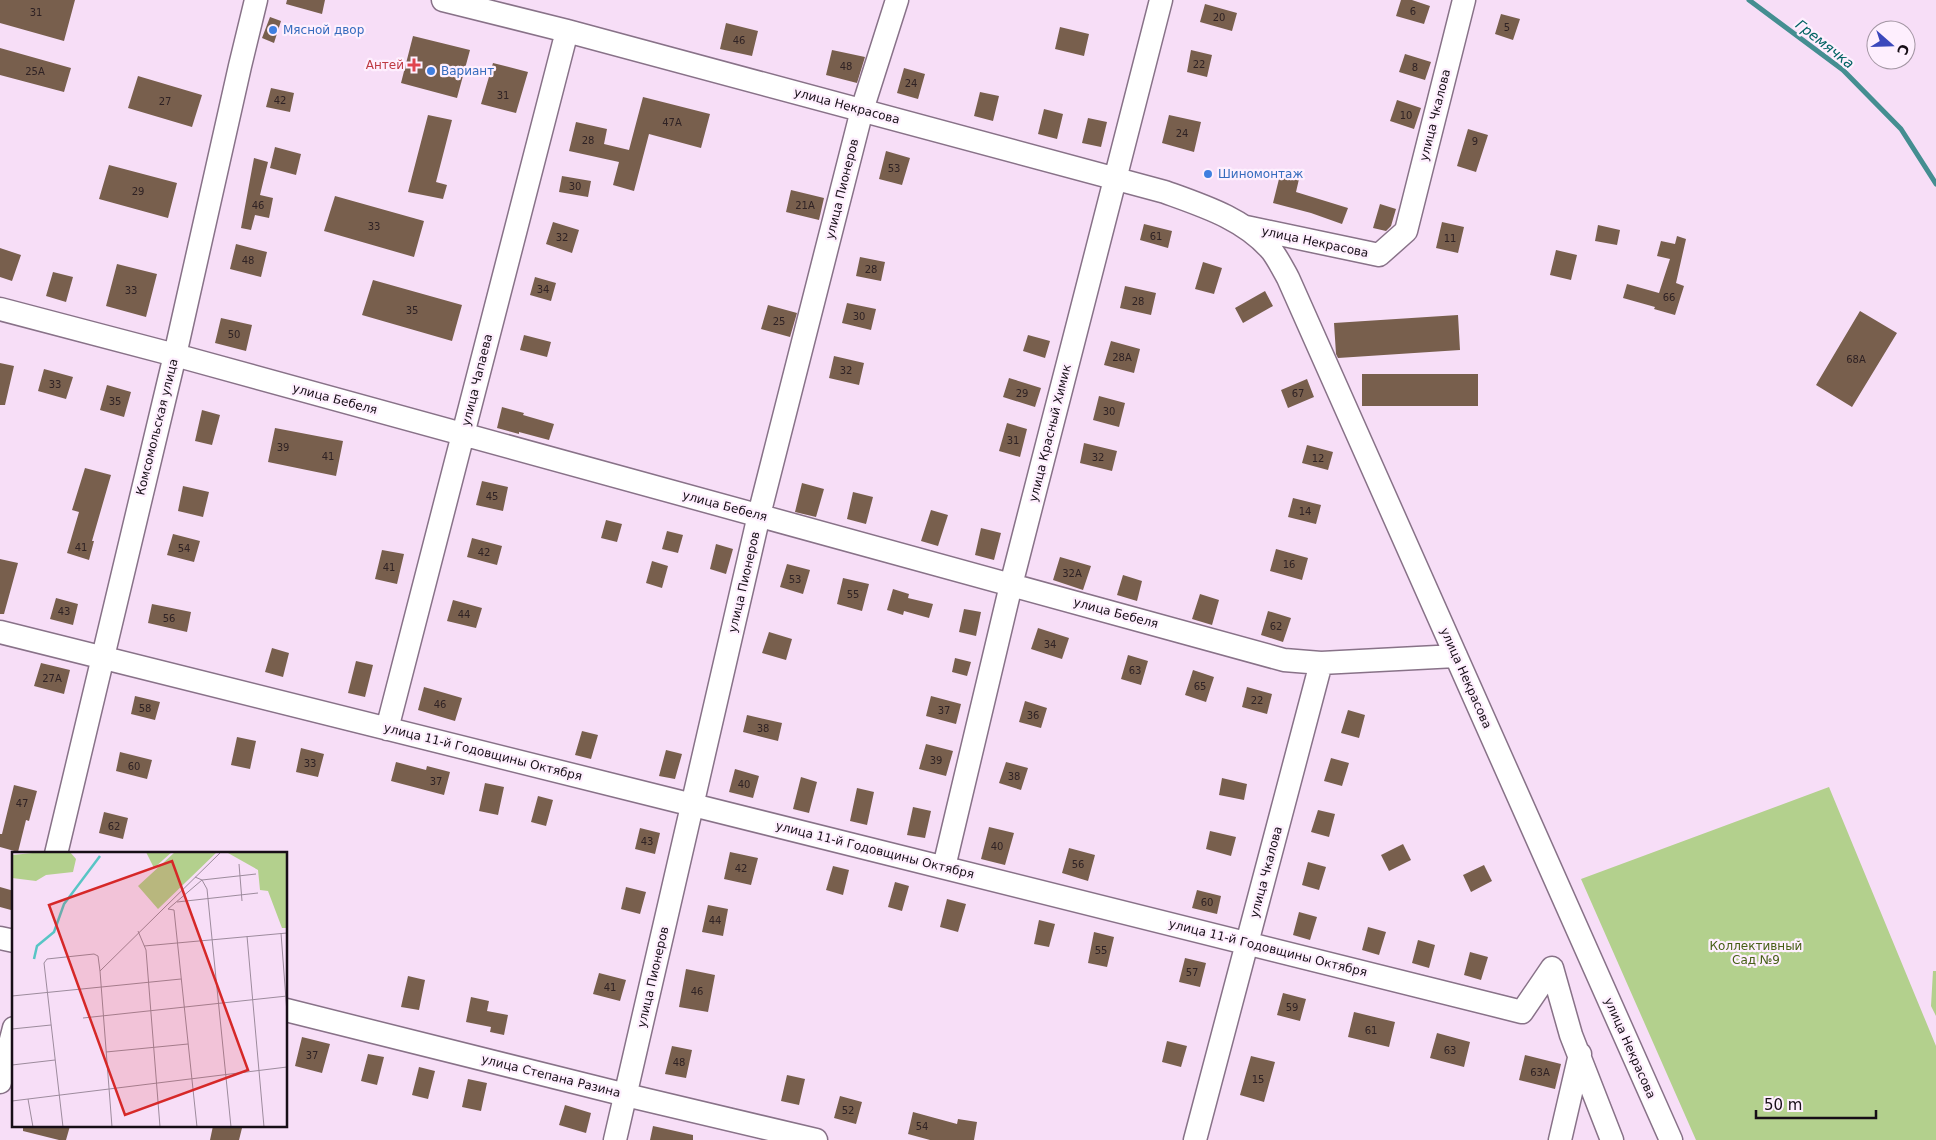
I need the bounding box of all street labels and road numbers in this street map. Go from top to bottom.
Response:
street label: улица Чкалова [1417,68,1453,162]
street label: улица Некрасова [793,85,901,127]
street label: улица Пионеров [823,137,861,241]
street label: улица Некрасова [1260,224,1370,260]
street label: улица Чапаева [459,332,495,428]
street label: Комсомольская улица [133,357,181,497]
street label: улица Красный Химик [1026,363,1074,503]
street label: улица Бебеля [291,381,379,417]
street label: улица Бебеля [681,488,769,524]
street label: улица Пионеров [726,530,762,634]
street label: улица Бебеля [1072,595,1160,631]
street label: улица Некрасова [1437,625,1495,731]
street label: улица 11-й Годовщины Октября [382,721,584,783]
street label: улица 11-й Годовщины Октября [774,819,976,881]
street label: улица Чкалова [1247,825,1285,919]
street label: улица 11-й Годовщины Октября [1167,917,1369,979]
street label: улица Пионеров [635,925,671,1029]
street label: улица Некрасова [1601,995,1659,1101]
street label: улица Степана Разина [480,1052,622,1100]

